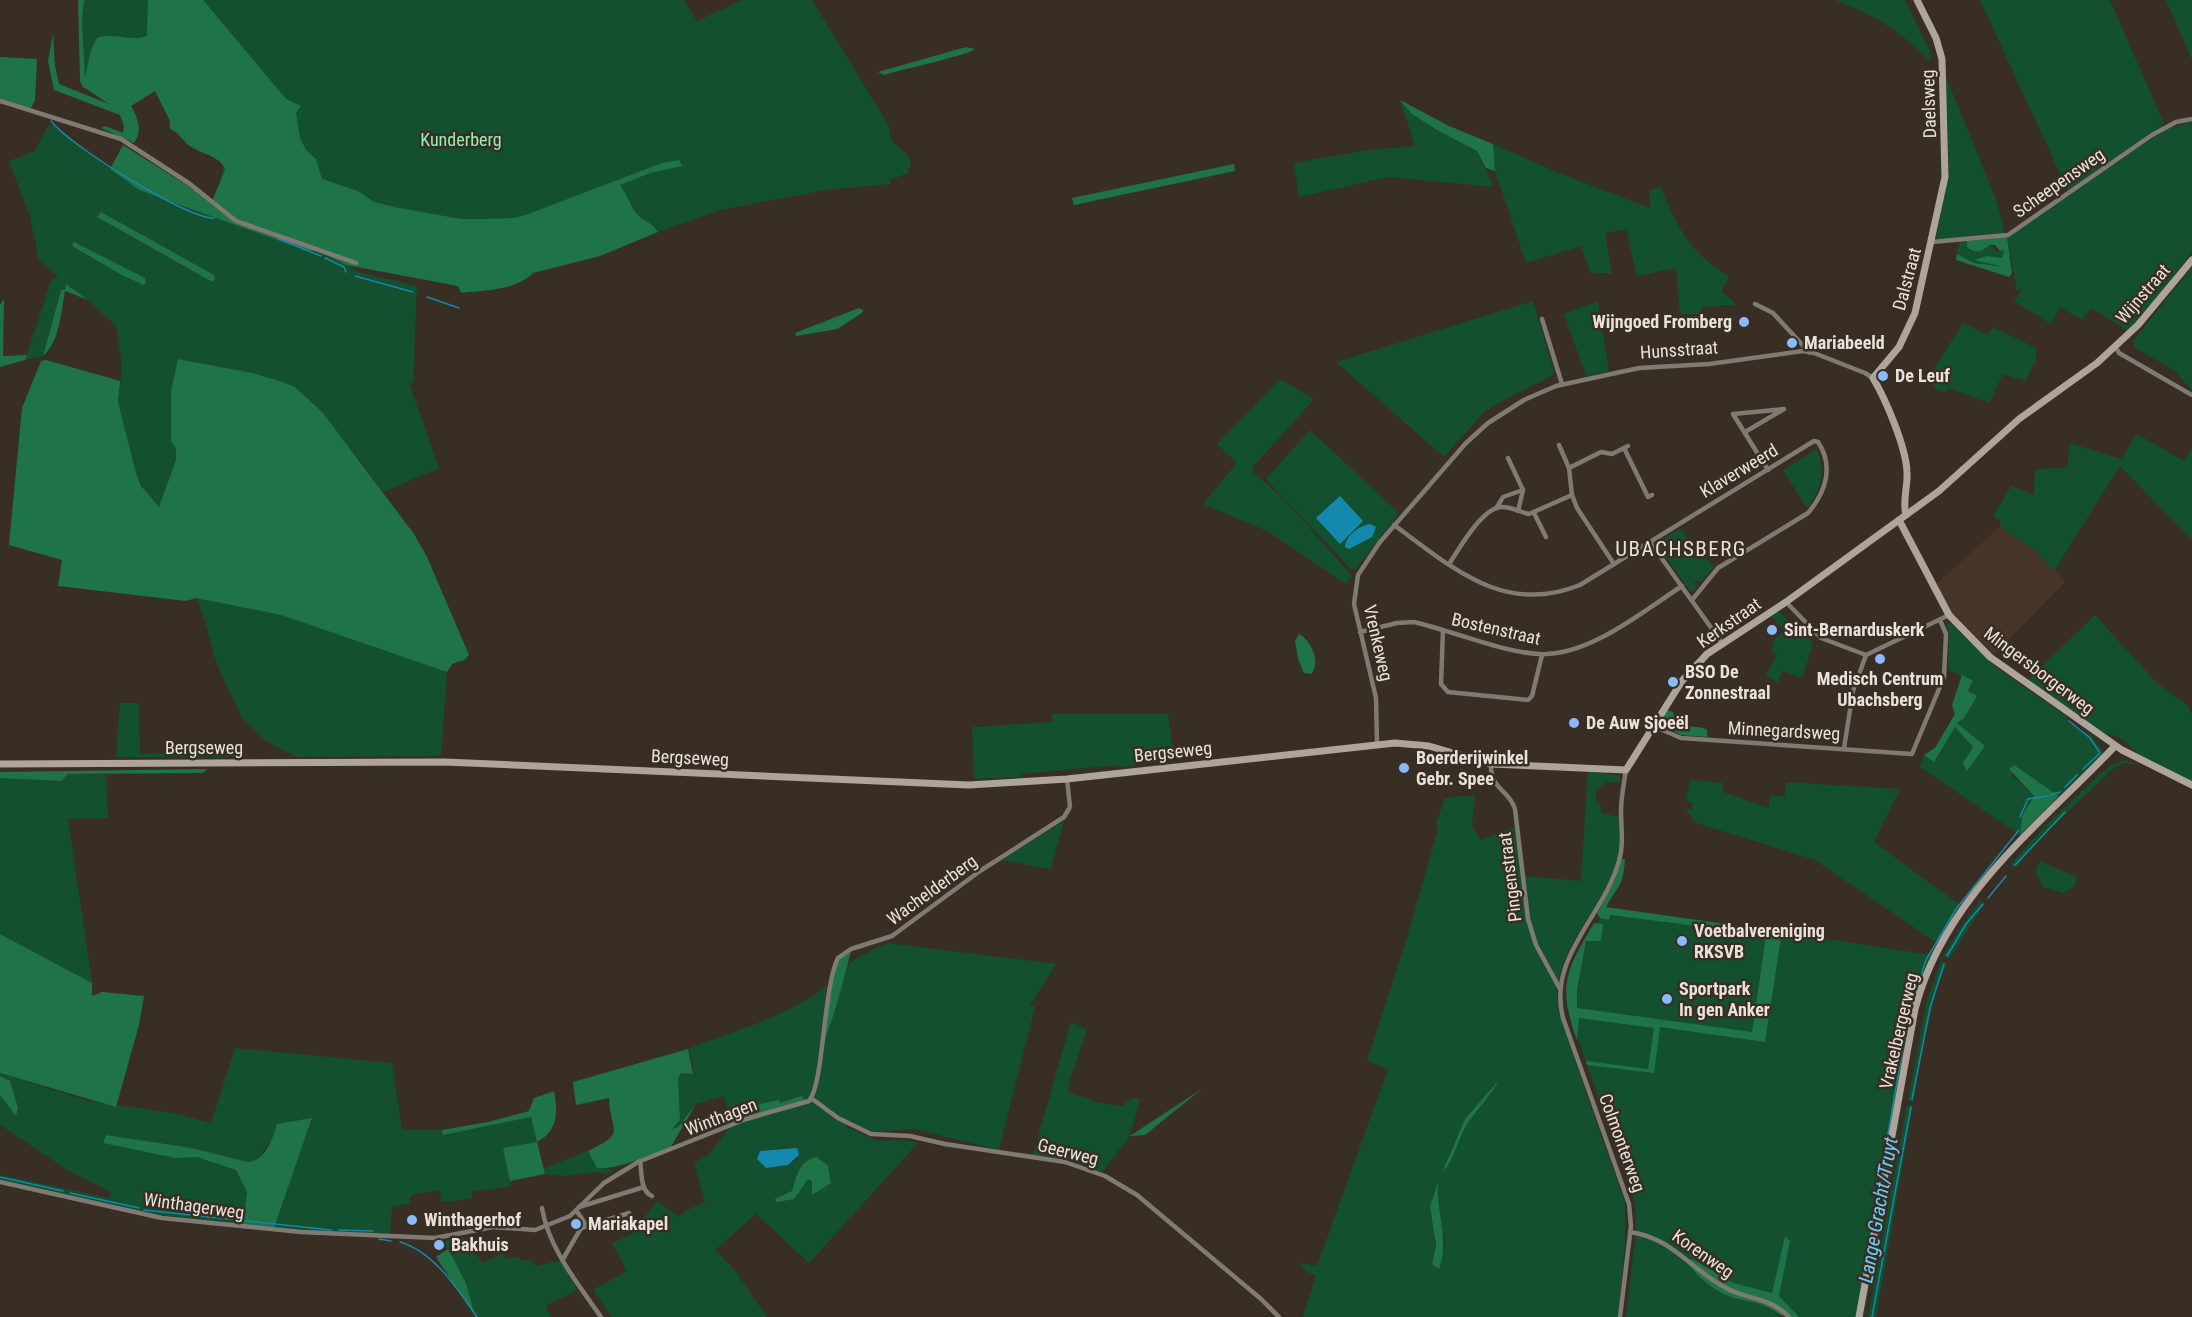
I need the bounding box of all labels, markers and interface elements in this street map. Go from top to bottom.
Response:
street label: Daelsweg [1917,69,1940,139]
park label: Kunderberg [420,129,502,150]
street label: Scheepensweg [2009,143,2108,222]
street label: Dalstraat [1888,245,1925,313]
street label: Wijnstraat [2111,260,2174,328]
place label: Wijngoed Fromberg [1592,311,1732,332]
marker: Wijngoed Fromberg [1737,315,1751,329]
place label: Mariabeeld [1804,332,1885,353]
street label: Hunsstraat [1639,336,1719,363]
marker: Mariabeeld [1785,336,1799,350]
place label: De Leuf [1895,365,1950,386]
marker: De Leuf [1876,369,1890,383]
street label: Klaverweerd [1696,439,1781,502]
district label: UBACHSBERG [1615,537,1747,561]
street label: Kerkstraat [1693,593,1765,652]
street label: Vrenkeweg [1360,603,1397,683]
street label: Bostenstraat [1450,608,1543,649]
place label: Sint-Bernarduskerk [1784,619,1925,640]
street label: Mingersborgerweg [1980,622,2099,719]
marker: Sint-Bernarduskerk [1765,623,1779,637]
marker: Medisch Centrum Ubachsberg [1873,652,1887,666]
place label: BSO De Zonnestraal [1685,661,1771,703]
place label: Medisch Centrum Ubachsberg [1817,668,1943,710]
marker: BSO De Zonnestraal [1666,675,1680,689]
place label: De Auw Sjoeël [1586,712,1689,733]
marker: De Auw Sjoeël [1567,716,1581,730]
street label: Minnegardsweg [1727,717,1841,744]
street label: Bergseweg [165,737,243,758]
street label: Bergseweg [1133,737,1213,766]
street label: Bergseweg [650,745,730,770]
place label: Boerderijwinkel Gebr. Spee [1416,747,1528,789]
marker: Boerderijwinkel Gebr. Spee [1397,761,1411,775]
street label: Pingenstraat [1494,831,1525,923]
street label: Wachelderberg [883,850,981,929]
place label: Voetbalvereniging RKSVB [1694,920,1825,962]
marker: Voetbalvereniging RKSVB [1675,934,1689,948]
street label: Vrakelbergerweg [1875,971,1922,1091]
place label: Sportpark In gen Anker [1679,978,1770,1020]
marker: Sportpark In gen Anker [1660,992,1674,1006]
street label: Colmonterweg [1595,1091,1650,1195]
street label: Winthagen [682,1093,760,1140]
street label: Geerweg [1035,1134,1101,1169]
water label: Lange Gracht/Truyt [1853,1135,1903,1285]
street label: Winthagerweg [143,1188,246,1223]
place label: Winthagerhof [424,1209,521,1230]
marker: Winthagerhof [405,1213,419,1227]
place label: Mariakapel [588,1213,668,1234]
marker: Mariakapel [569,1217,583,1231]
street label: Korenweg [1669,1225,1738,1282]
place label: Bakhuis [451,1234,509,1255]
marker: Bakhuis [432,1238,446,1252]

